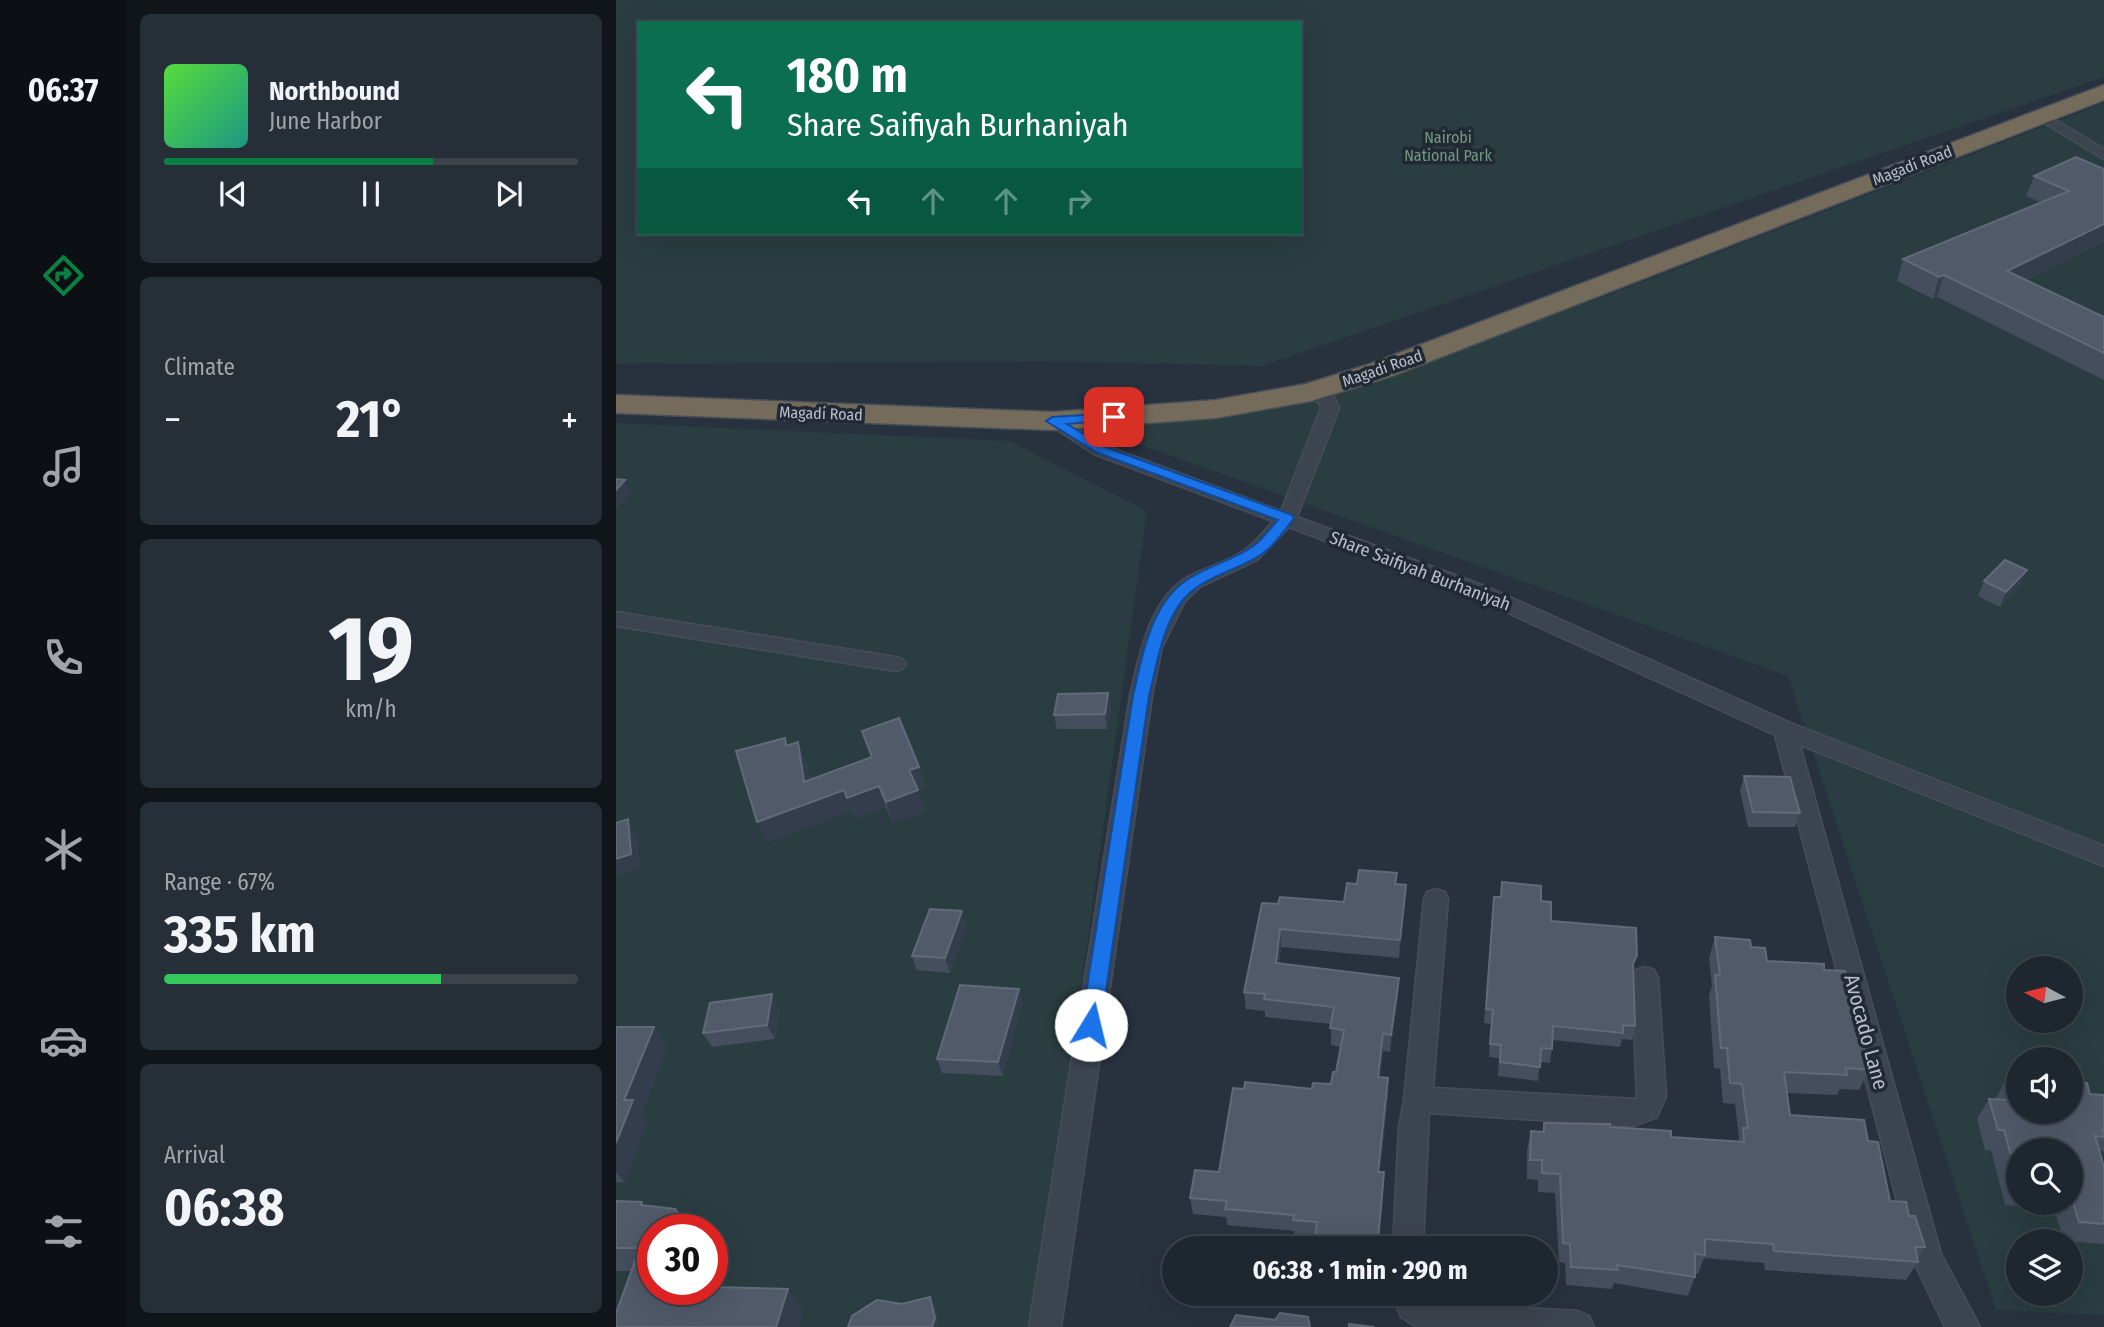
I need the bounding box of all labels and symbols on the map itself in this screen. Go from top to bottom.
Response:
park label: Nairobi National Park [1404,128,1492,165]
street label: Magadi Road [1870,142,1955,189]
street label: Magadi Road [1340,346,1425,391]
pin [1084,387,1144,447]
street label: Magadi Road [779,403,863,424]
street label: Share Saifiyah Burhaniyah [1326,526,1514,616]
north arrow [2006,956,2082,1032]
street label: Avocado Lane [1838,971,1894,1093]
position arrow [1054,988,1128,1062]
speed limit sign: 30 [637,1214,728,1305]

